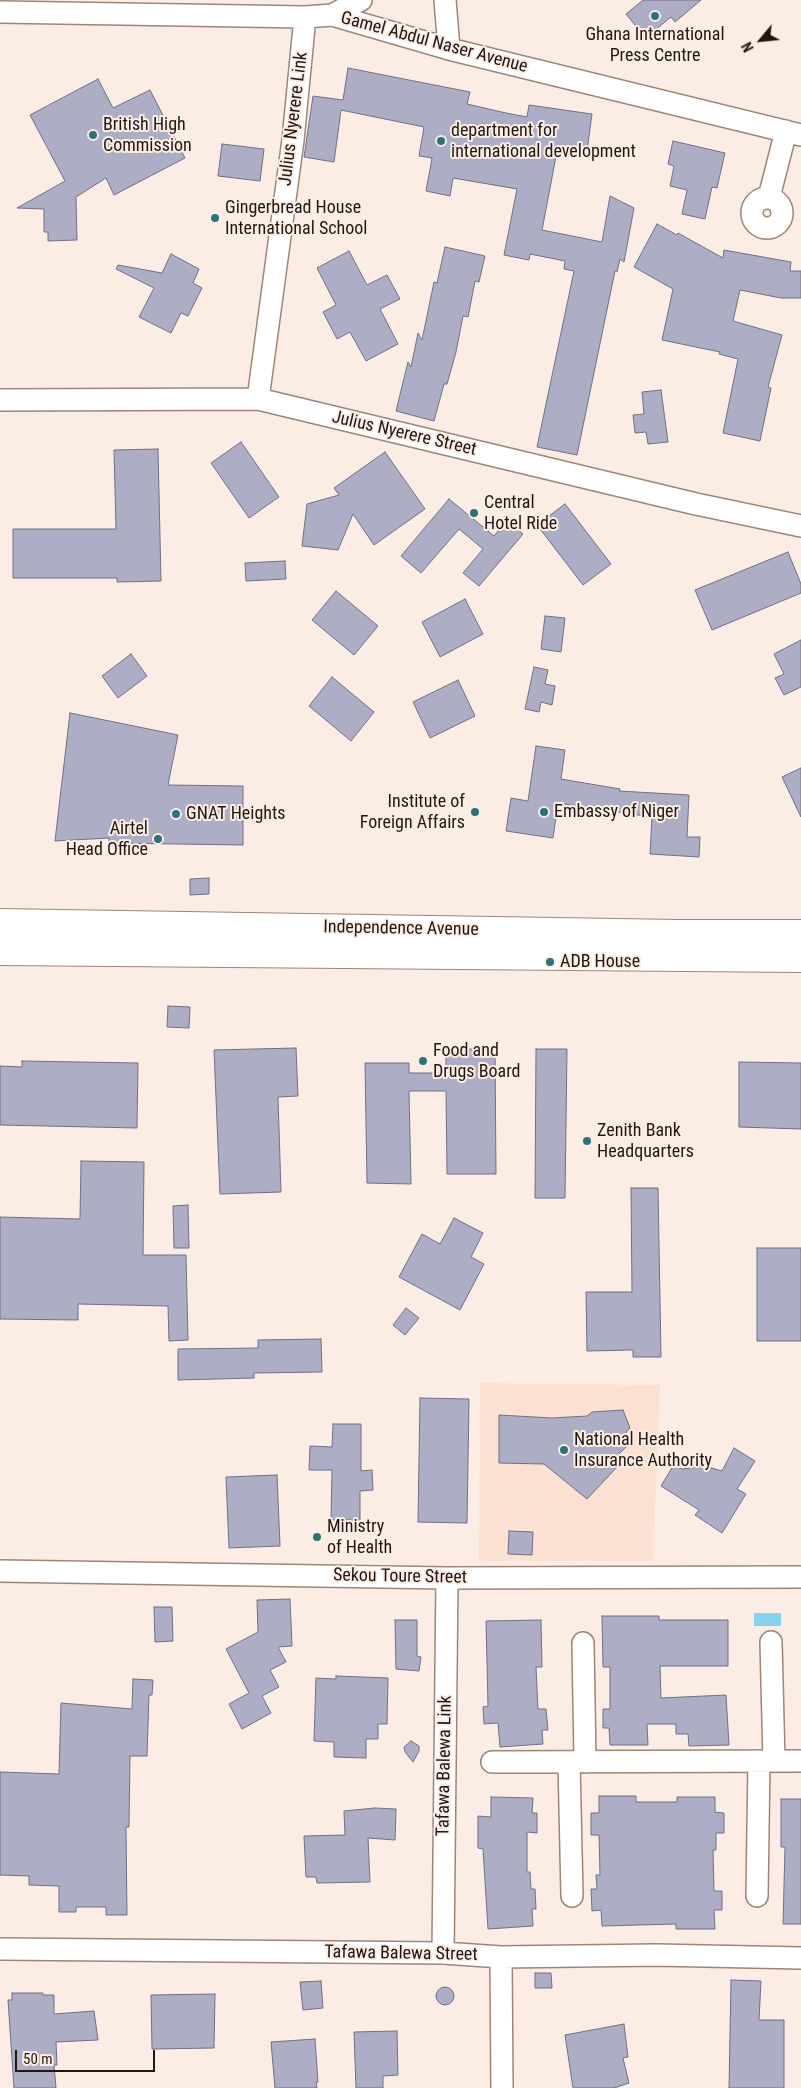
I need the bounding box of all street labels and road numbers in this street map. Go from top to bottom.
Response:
street label: Gamel Abdul Naser Avenue [338,8,530,78]
street label: Julius Nyerere Link [275,51,313,187]
street label: Julius Nyerere Street [330,407,478,461]
street label: Independence Avenue [323,917,479,941]
street label: Sekou Toure Street [333,1565,467,1589]
street label: Tafawa Balewa Link [433,1695,457,1837]
street label: Tafawa Balewa Street [324,1942,478,1966]

